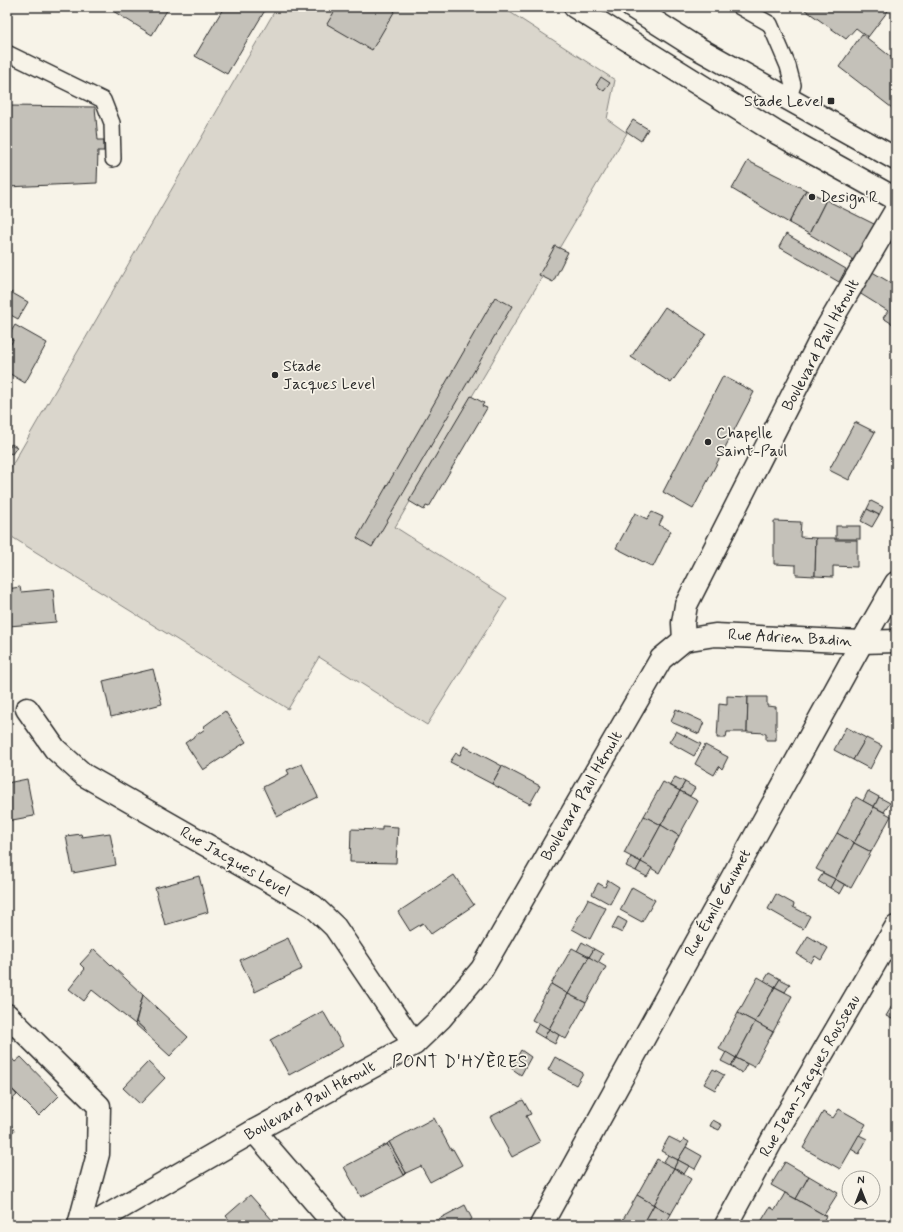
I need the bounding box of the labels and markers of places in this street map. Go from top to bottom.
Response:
place label: Stade Level [744,91,823,112]
marker: Stade Level [826,96,836,106]
place label: Design'R [820,187,878,209]
marker: Design'R [807,192,817,202]
place label: Stade Jacques Level [283,356,376,395]
marker: Stade Jacques Level [270,370,280,380]
place label: Chapelle Saint-Paul [716,423,787,462]
marker: Chapelle Saint-Paul [703,437,713,447]

